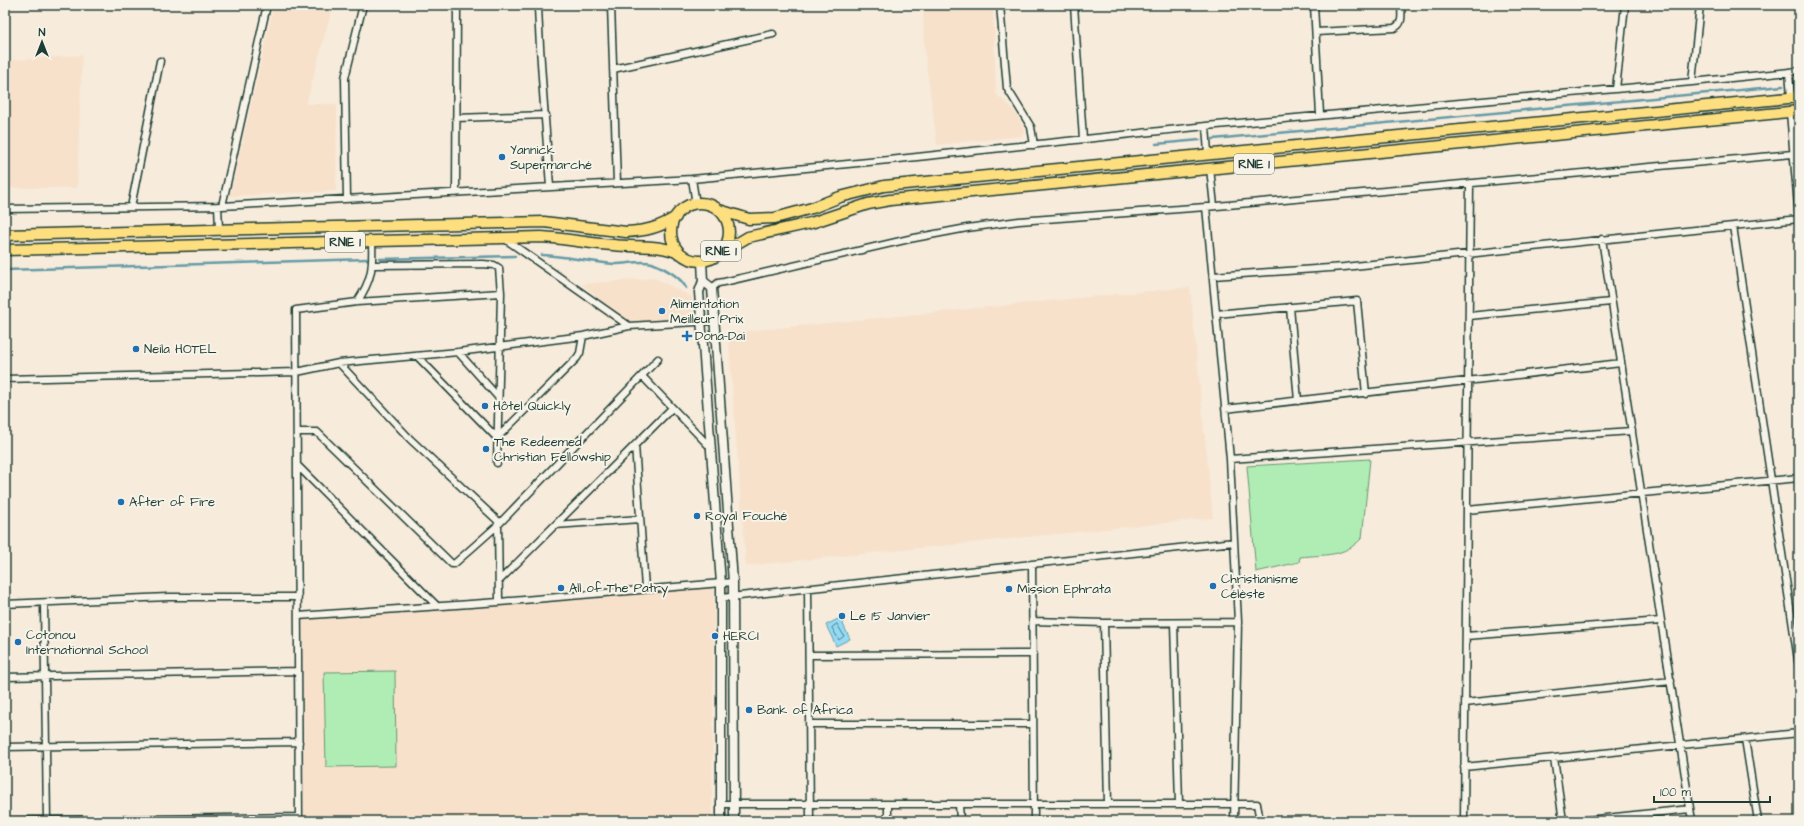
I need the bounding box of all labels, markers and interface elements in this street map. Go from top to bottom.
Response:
north arrow [22,22,62,62]
text: N [39,25,46,40]
place label: Yannick Supermarché [510,141,592,174]
marker: Yannick Supermarché [497,152,507,162]
road number: RNIE 1 [1234,154,1274,174]
road number: RNIE 1 [325,232,365,252]
road number: RNIE 1 [701,241,741,261]
place label: Alimentation Meilleur Prix [670,295,744,328]
marker: Alimentation Meilleur Prix [657,306,667,316]
place label: Dona-Dai [695,327,745,345]
marker: Dona-Dai [682,331,692,341]
place label: Neila HOTEL [144,340,216,358]
marker: Neila HOTEL [131,344,141,354]
place label: Hôtel Quickly [493,397,571,416]
marker: Hôtel Quickly [480,401,490,411]
place label: The Redeemed Christian Fellowship [494,433,611,466]
marker: The Redeemed Christian Fellowship [481,444,491,454]
place label: After of Fire [129,493,215,511]
marker: After of Fire [116,497,126,507]
place label: Royal Fouché [705,507,787,526]
marker: Royal Fouché [692,511,702,521]
place label: Christianisme Célèste [1221,570,1298,603]
place label: All of The Patry [569,579,668,598]
place label: Mission Ephrata [1017,580,1111,598]
marker: Christianisme Célèste [1208,581,1218,591]
marker: All of The Patry [556,583,566,593]
marker: Mission Ephrata [1004,584,1014,594]
place label: Le 15 Janvier [850,607,930,625]
marker: Le 15 Janvier [837,611,847,621]
place label: Cotonou Internationnal School [26,626,148,659]
place label: HERCI [723,627,759,645]
marker: HERCI [710,631,720,641]
marker: Cotonou Internationnal School [13,637,23,647]
place label: Bank of Africa [757,701,853,719]
marker: Bank of Africa [744,705,754,715]
scale bar [1654,778,1770,804]
text: 100 m [1660,784,1691,801]

